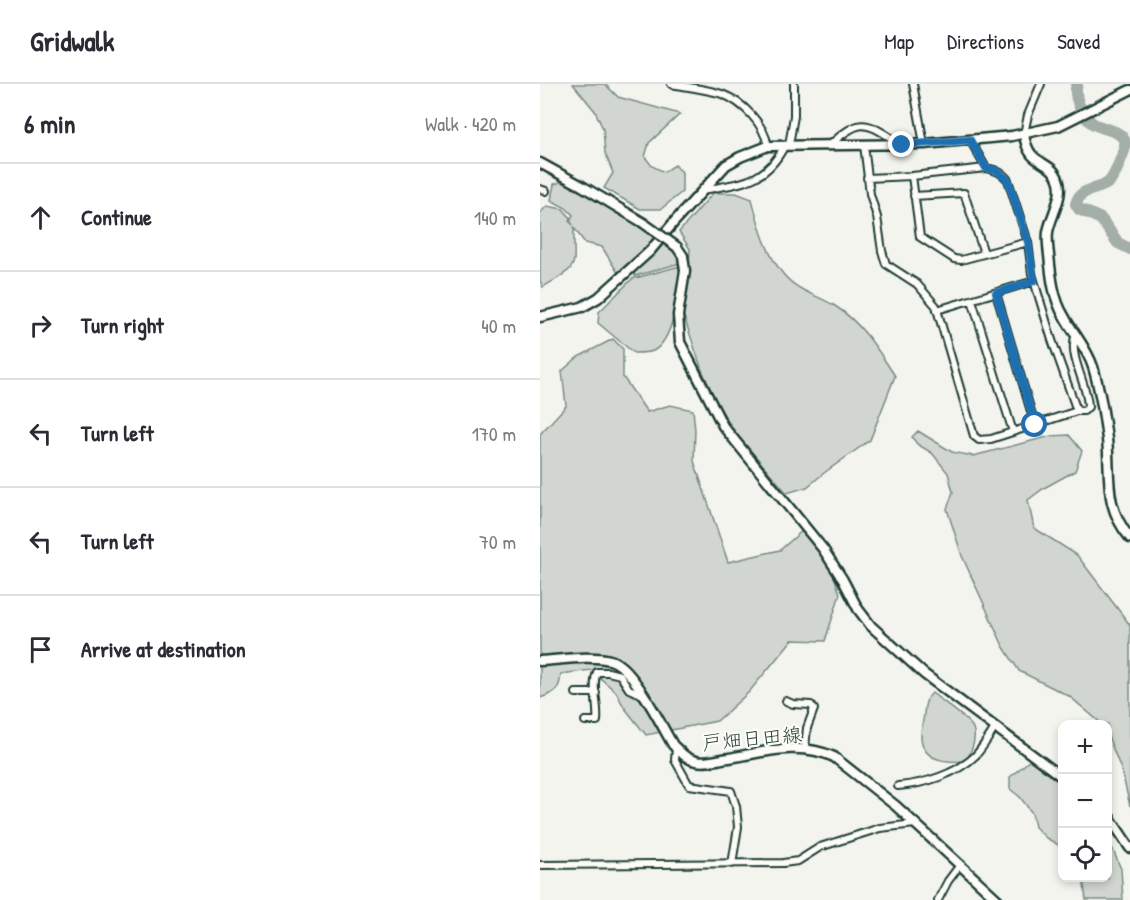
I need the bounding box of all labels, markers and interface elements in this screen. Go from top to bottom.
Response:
text: Gridwalk [30,22,114,60]
text: Map [884,27,914,56]
text: Directions [947,27,1024,56]
text: Saved [1057,27,1100,56]
text: 6 min [24,106,76,141]
text: Walk · 420 m [425,110,516,137]
route end [888,131,914,157]
icon: ahead [24,201,57,234]
text: Continue [81,202,152,232]
text: 140 m [474,204,516,231]
icon: right [24,309,57,342]
text: Turn right [81,310,164,340]
text: 40 m [481,312,516,339]
route start [1021,411,1047,437]
icon: left [24,417,57,450]
text: Turn left [81,418,154,448]
text: 170 m [472,420,516,447]
icon: left [24,525,57,558]
text: Turn left [81,526,154,556]
text: 70 m [479,528,516,555]
icon: arrive [24,633,57,666]
text: Arrive at destination [81,634,246,664]
street label: 戸畑日田線 [701,720,803,756]
map controls [1058,720,1112,882]
button: + [1058,720,1112,774]
button: − [1058,774,1112,828]
button: locate [1058,828,1112,882]

